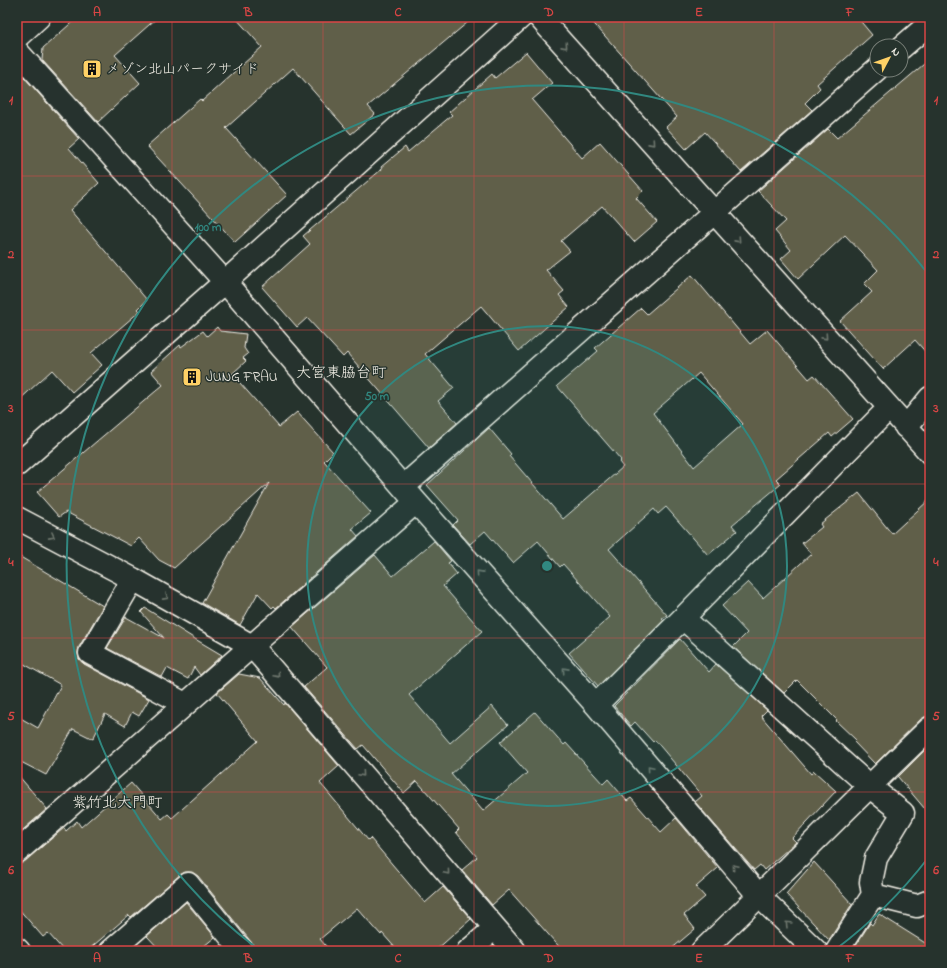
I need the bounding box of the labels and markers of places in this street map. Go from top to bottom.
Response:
building icon: メゾン北山パークサイド [81,58,103,80]
place label: メゾン北山パークサイド [106,59,259,80]
building icon: JUNG FRAU [181,366,203,388]
place label: JUNG FRAU [206,367,278,388]
centre of rings [540,559,554,573]

